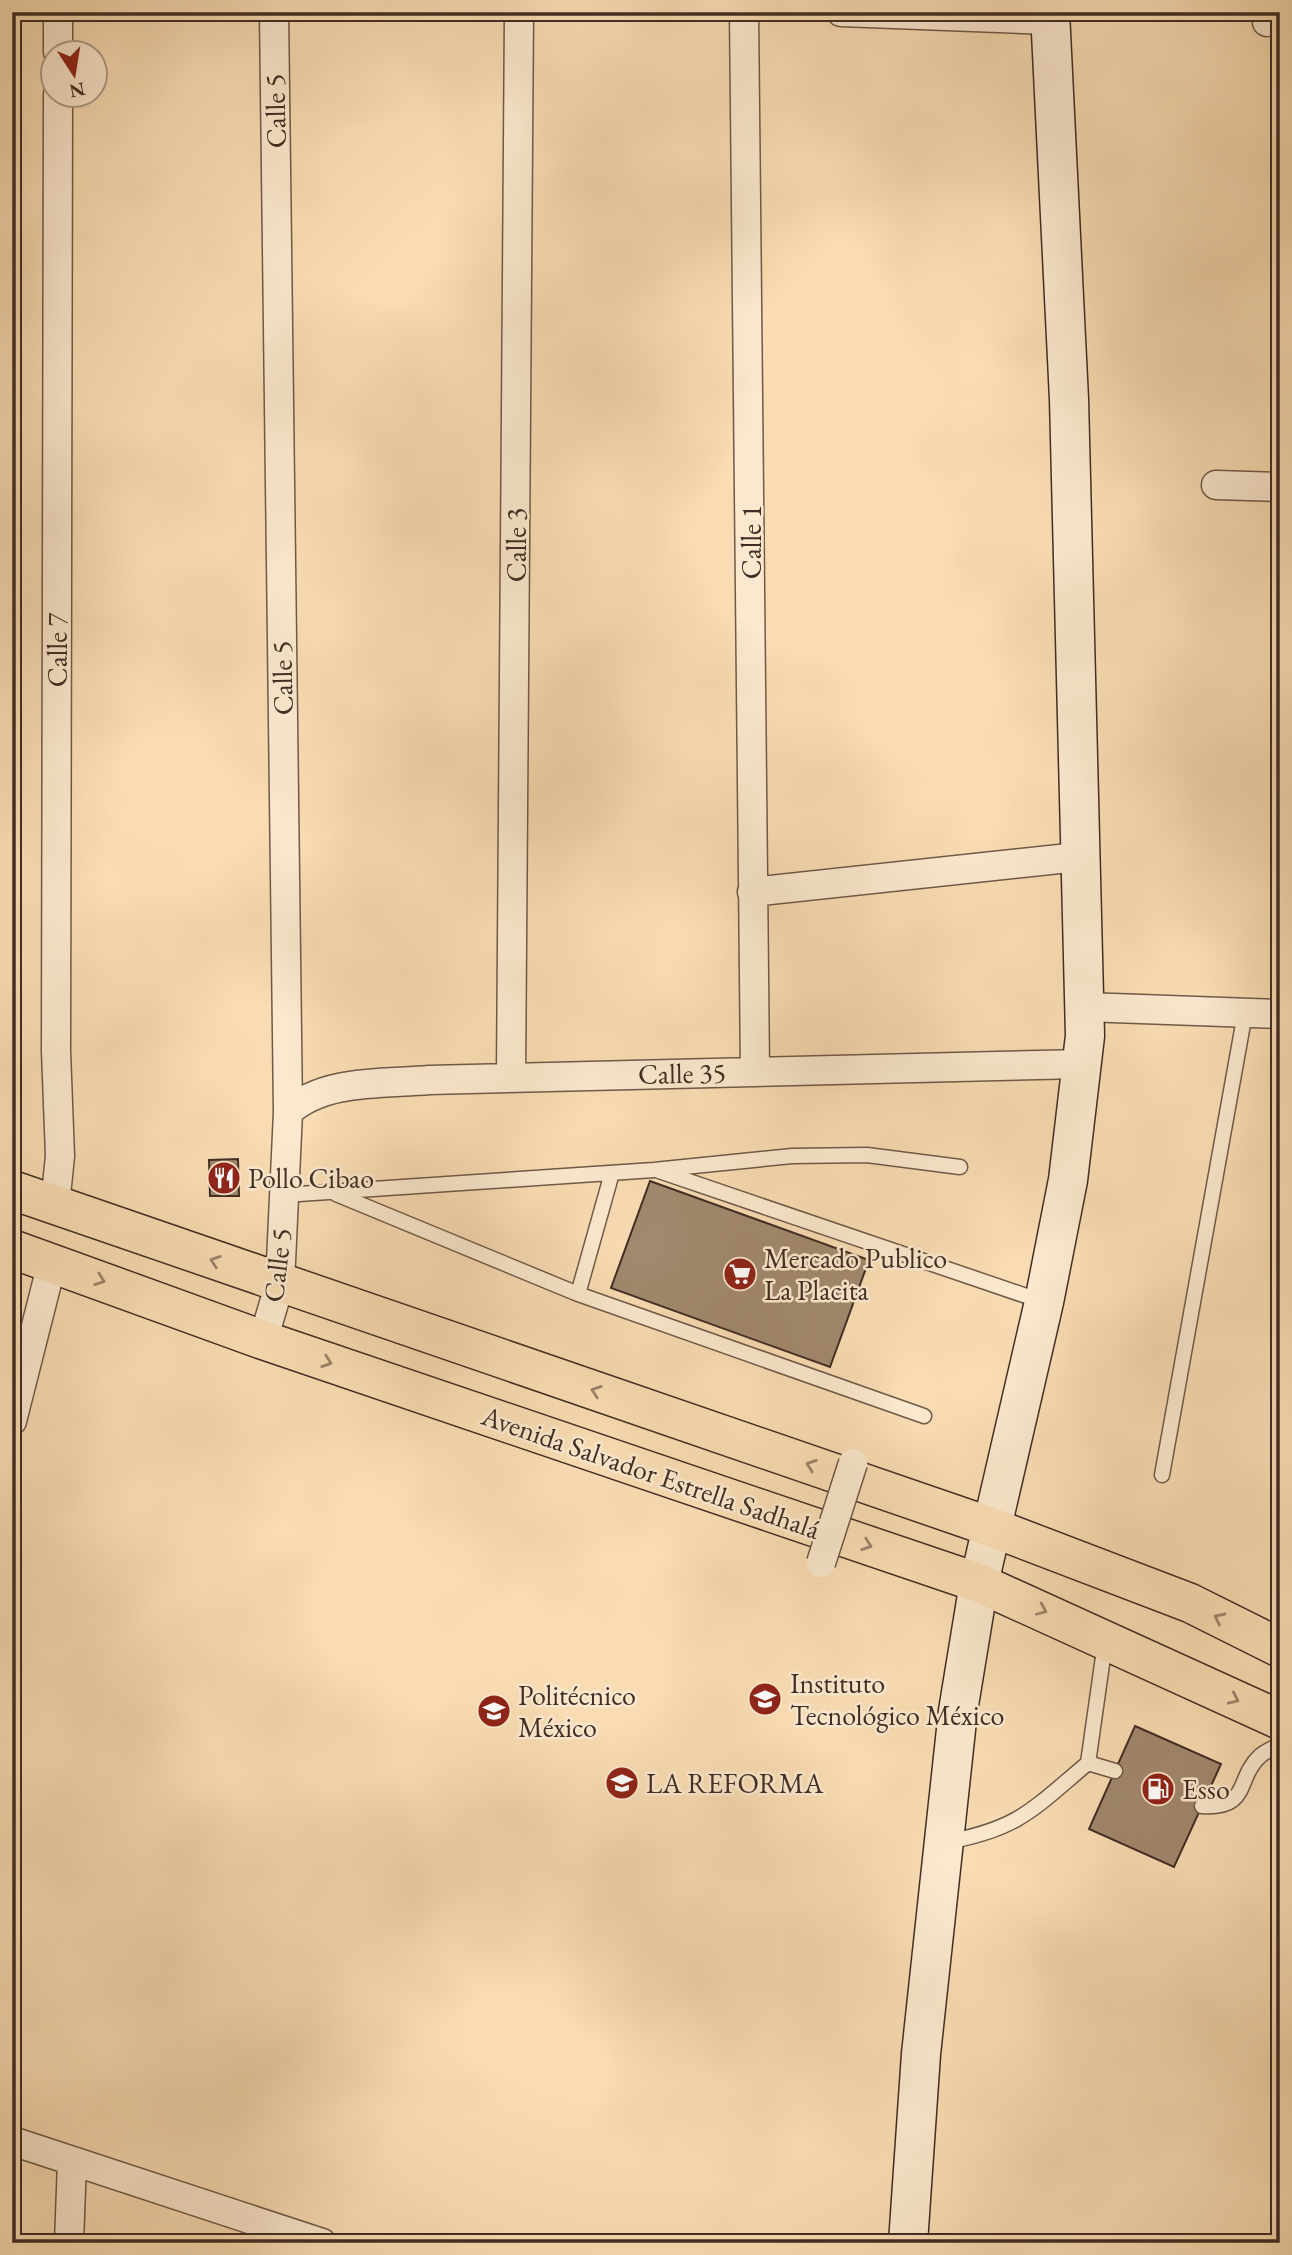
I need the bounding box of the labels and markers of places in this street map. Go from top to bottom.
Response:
restaurant icon: Pollo Cibao [205,1159,243,1197]
place label: Pollo Cibao [248,1160,374,1196]
place label: Mercado Publico La Placita [764,1240,947,1308]
supermarket icon: Mercado Publico La Placita [721,1255,759,1293]
place label: Instituto Tecnológico México [790,1665,1004,1733]
place label: Politécnico México [518,1677,636,1745]
school or university icon: Instituto Tecnológico México [746,1680,784,1718]
school or university icon: Politécnico México [475,1692,513,1730]
school or university icon: LA REFORMA [603,1764,641,1802]
place label: LA REFORMA [646,1765,824,1801]
fuel station icon: Esso [1139,1770,1177,1808]
place label: Esso [1182,1771,1230,1807]

